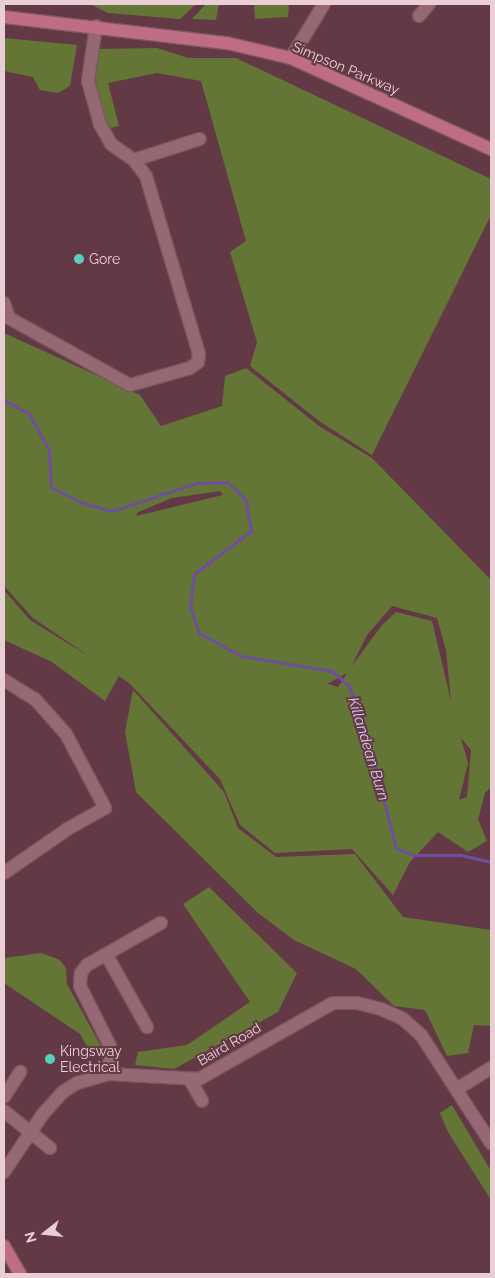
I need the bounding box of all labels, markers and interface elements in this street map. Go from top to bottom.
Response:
street label: Simpson Parkway [290,38,402,98]
place label: Gore [89,251,120,267]
marker: Gore [73,253,85,265]
water label: Killandean Burn [344,695,392,803]
street label: Baird Road [194,1019,264,1069]
place label: Kingsway Electrical [60,1043,122,1076]
marker: Kingsway Electrical [44,1053,56,1065]
north arrow [20,1208,70,1258]
text: N [21,1230,40,1244]

